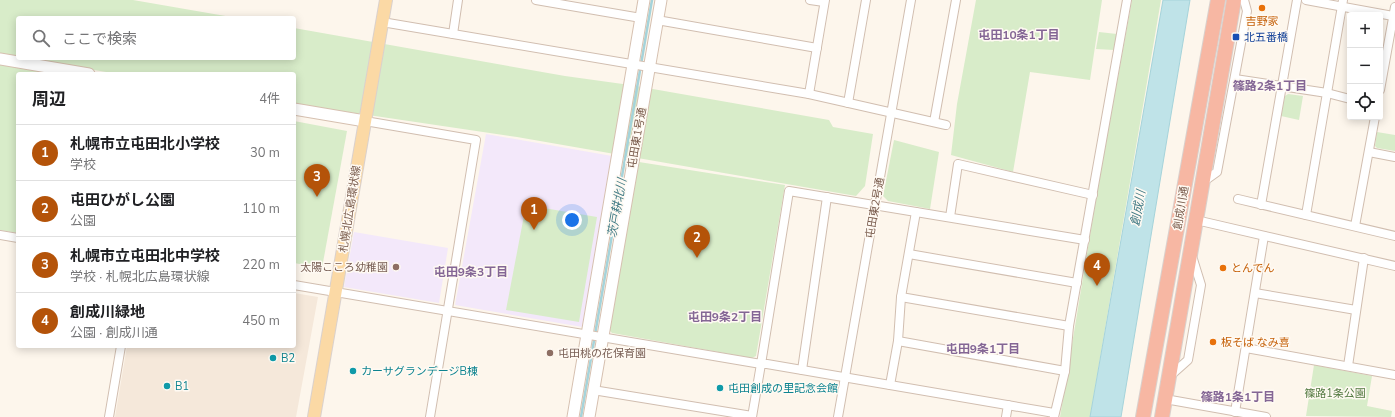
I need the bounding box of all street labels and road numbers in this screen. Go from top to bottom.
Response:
street label: 屯田東1号通 [624,106,650,170]
street label: 札幌北広島環状線 [336,164,364,254]
street label: 屯田東2号通 [862,176,888,240]
street label: 創成川通 [1170,185,1192,231]

